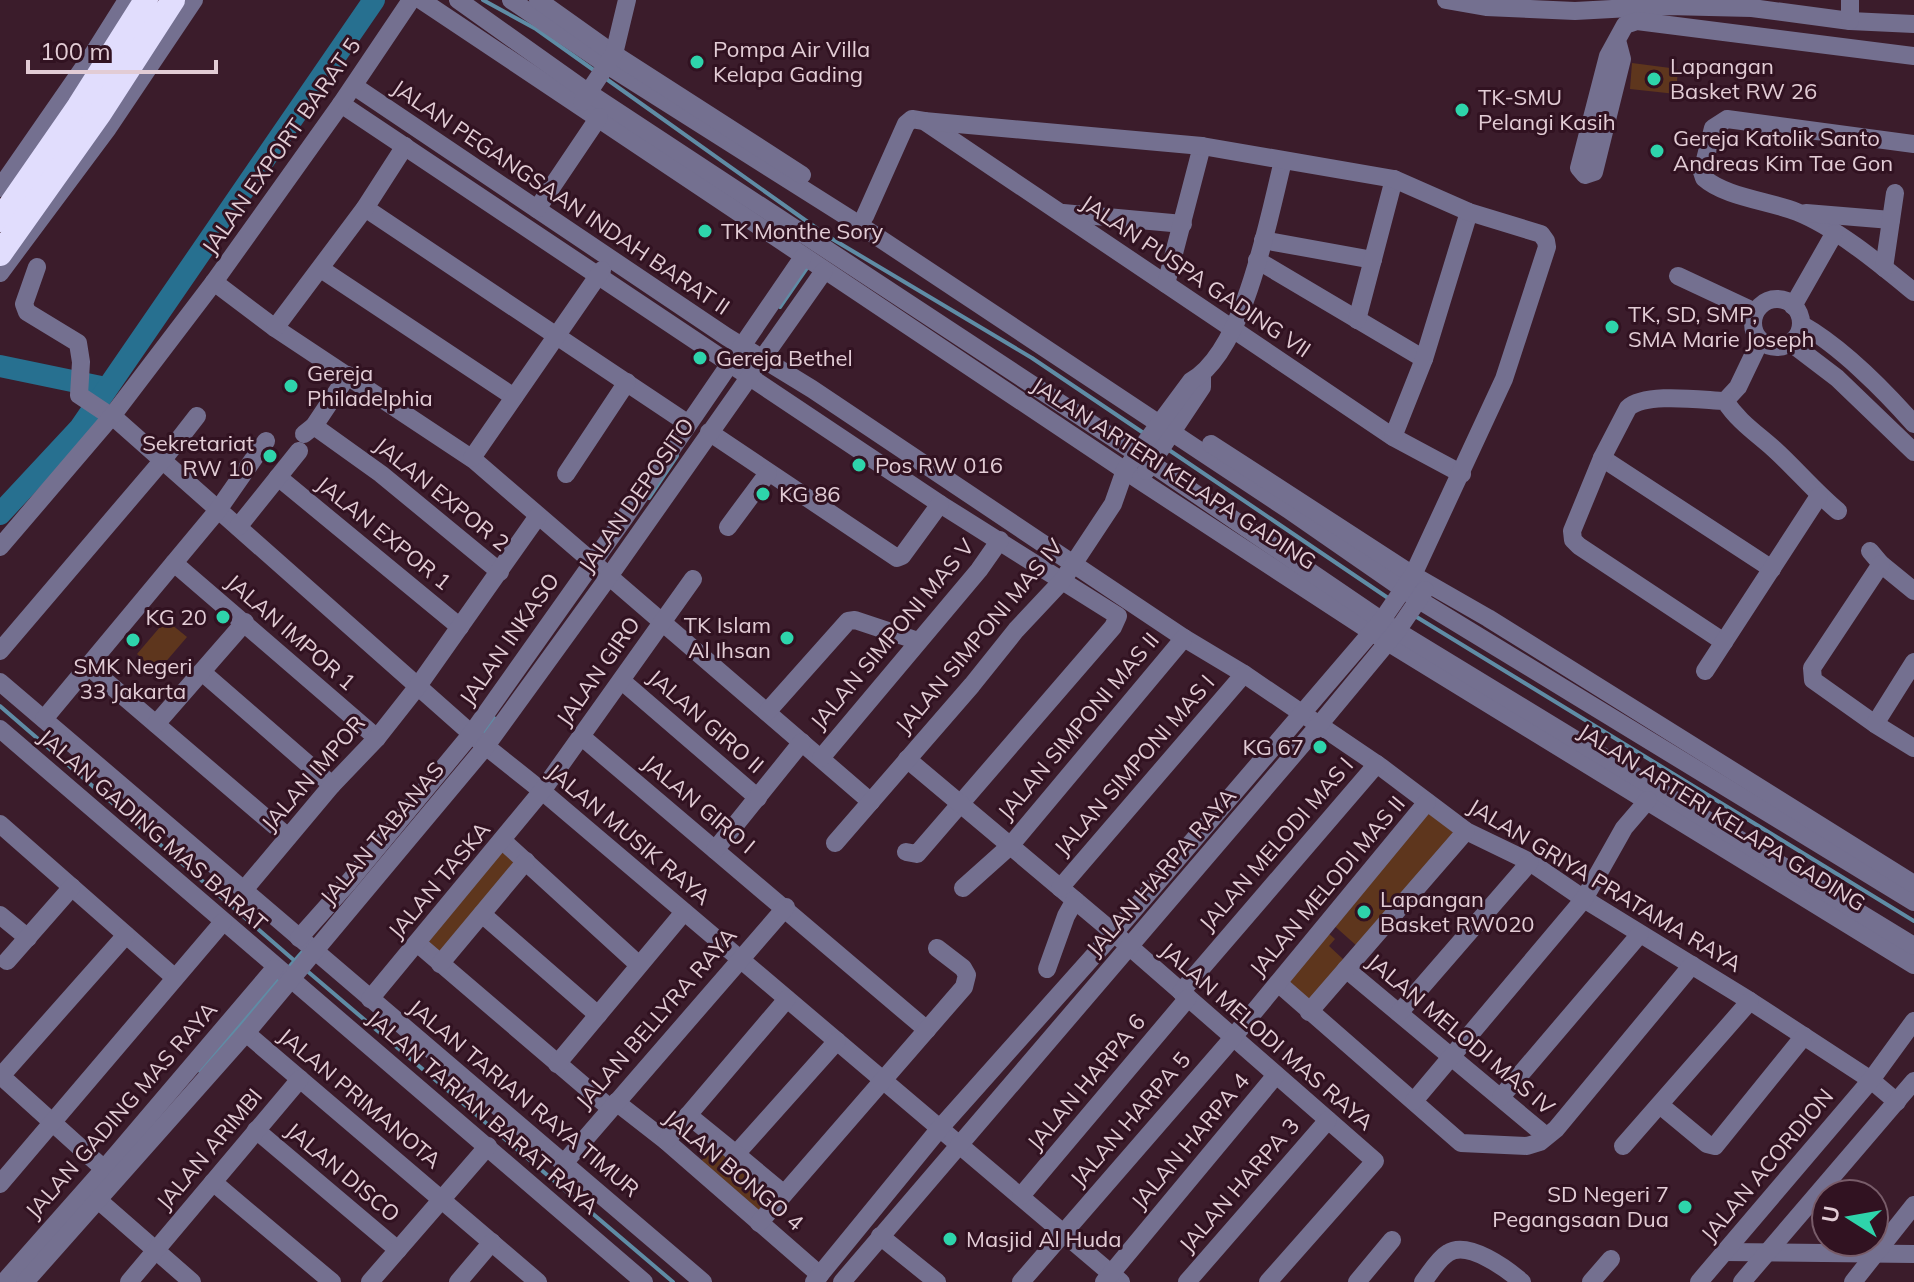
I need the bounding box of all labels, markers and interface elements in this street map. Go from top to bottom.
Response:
scale bar [28,24,216,74]
street label: JALAN EXPORT BARAT 5 [196,32,366,260]
place label: Pompa Air Villa Kelapa Gading [713,35,870,88]
text: 100 m [40,36,111,66]
place label: Lapangan Basket RW 26 [1670,52,1817,105]
marker: Pompa Air Villa Kelapa Gading [688,53,706,71]
marker: Lapangan Basket RW 26 [1645,70,1663,88]
street label: JALAN PEGANGSAAN INDAH BARAT II [387,73,735,321]
place label: TK-SMU Pelangi Kasih [1478,83,1616,136]
marker: TK-SMU Pelangi Kasih [1453,101,1471,119]
place label: Gereja Katolik Santo Andreas Kim Tae Gon [1673,124,1893,177]
marker: Gereja Katolik Santo Andreas Kim Tae Gon [1648,142,1666,160]
street label: JALAN PUSPA GADING VII [1076,188,1316,364]
place label: TK Monthe Sory [721,217,884,245]
marker: TK Monthe Sory [696,222,714,240]
place label: TK, SD, SMP, SMA Marie Joseph [1628,300,1814,353]
marker: TK, SD, SMP, SMA Marie Joseph [1603,318,1621,336]
place label: Gereja Bethel [716,344,853,372]
marker: Gereja Bethel [691,349,709,367]
place label: Gereja Philadelphia [307,359,433,412]
street label: JALAN ARTERI KELAPA GADING [1027,370,1321,576]
marker: Gereja Philadelphia [282,377,300,395]
street label: JALAN DEPOSITO [572,412,700,578]
place label: Sekretariat RW 10 [142,429,254,482]
street label: JALAN EXPOR 2 [369,431,515,557]
marker: Sekretariat RW 10 [261,447,279,465]
place label: Pos RW 016 [875,451,1003,479]
marker: Pos RW 016 [850,456,868,474]
street label: JALAN EXPOR 1 [311,470,457,596]
place label: KG 86 [779,480,841,508]
marker: KG 86 [754,485,772,503]
street label: JALAN SIMPONI MAS V [804,532,980,735]
street label: JALAN SIMPONI MAS IV [889,532,1069,739]
street label: JALAN INKASO [453,567,565,711]
street label: JALAN IMPOR 1 [220,568,362,696]
place label: KG 20 [145,603,207,631]
marker: KG 20 [214,608,232,626]
street label: JALAN GIRO [550,611,646,731]
place label: TK Islam Al Ihsan [684,611,771,664]
street label: JALAN SIMPONI MAS II [992,627,1164,825]
marker: TK Islam Al Ihsan [778,629,796,647]
marker: SMK Negeri 33 Jakarta [124,631,142,649]
place label: SMK Negeri 33 Jakarta [73,652,193,705]
street label: JALAN GIRO II [642,663,770,779]
street label: JALAN SIMPONI MAS I [1048,669,1220,861]
street label: JALAN IMPOR [255,709,371,837]
street label: JALAN ARTERI KELAPA GADING [1573,717,1871,917]
street label: JALAN GADING MAS BARAT [33,723,273,937]
place label: KG 67 [1242,733,1304,761]
marker: KG 67 [1311,738,1329,756]
street label: JALAN GIRO I [637,749,761,859]
street label: JALAN MELODI MAS I [1193,751,1359,937]
street label: JALAN TABANAS [314,756,450,910]
street label: JALAN MUSIK RAYA [541,757,717,911]
street label: JALAN HARPA RAYA [1080,782,1242,962]
street label: JALAN MELODI MAS II [1243,790,1411,982]
street label: JALAN GRIYA PRATAMA RAYA [1463,792,1747,978]
street label: JALAN TASKA [382,816,496,944]
place label: Lapangan Basket RW020 [1380,885,1535,938]
marker: Lapangan Basket RW020 [1355,903,1373,921]
street label: JALAN BELLYRA RAYA [570,922,742,1114]
street label: JALAN MELODI MAS RAYA [1155,936,1379,1136]
street label: JALAN MELODI MAS IV [1361,947,1561,1121]
street label: JALAN TARIAN RAYA TIMUR [403,993,645,1203]
street label: JALAN GADING MAS RAYA [19,996,223,1224]
street label: JALAN TARIAN BARAT RAYA [362,1004,604,1220]
street label: JALAN HARPA 6 [1021,1008,1151,1156]
street label: JALAN PRIMANOTA [273,1022,447,1174]
street label: JALAN HARPA 5 [1064,1046,1196,1192]
street label: JALAN HARPA 4 [1125,1067,1255,1215]
street label: JALAN ARIMBI [150,1083,268,1215]
street label: JALAN ACORDION [1695,1083,1839,1247]
street label: JALAN BONGO 4 [658,1103,810,1237]
street label: JALAN HARPA 3 [1173,1112,1305,1258]
street label: JALAN DISCO [280,1116,406,1228]
north arrow [1810,1178,1890,1258]
place label: SD Negeri 7 Pegangsaan Dua [1492,1180,1669,1233]
marker: SD Negeri 7 Pegangsaan Dua [1676,1198,1694,1216]
text: U [1815,1204,1846,1225]
place label: Masjid Al Huda [966,1225,1122,1253]
marker: Masjid Al Huda [941,1230,959,1248]

